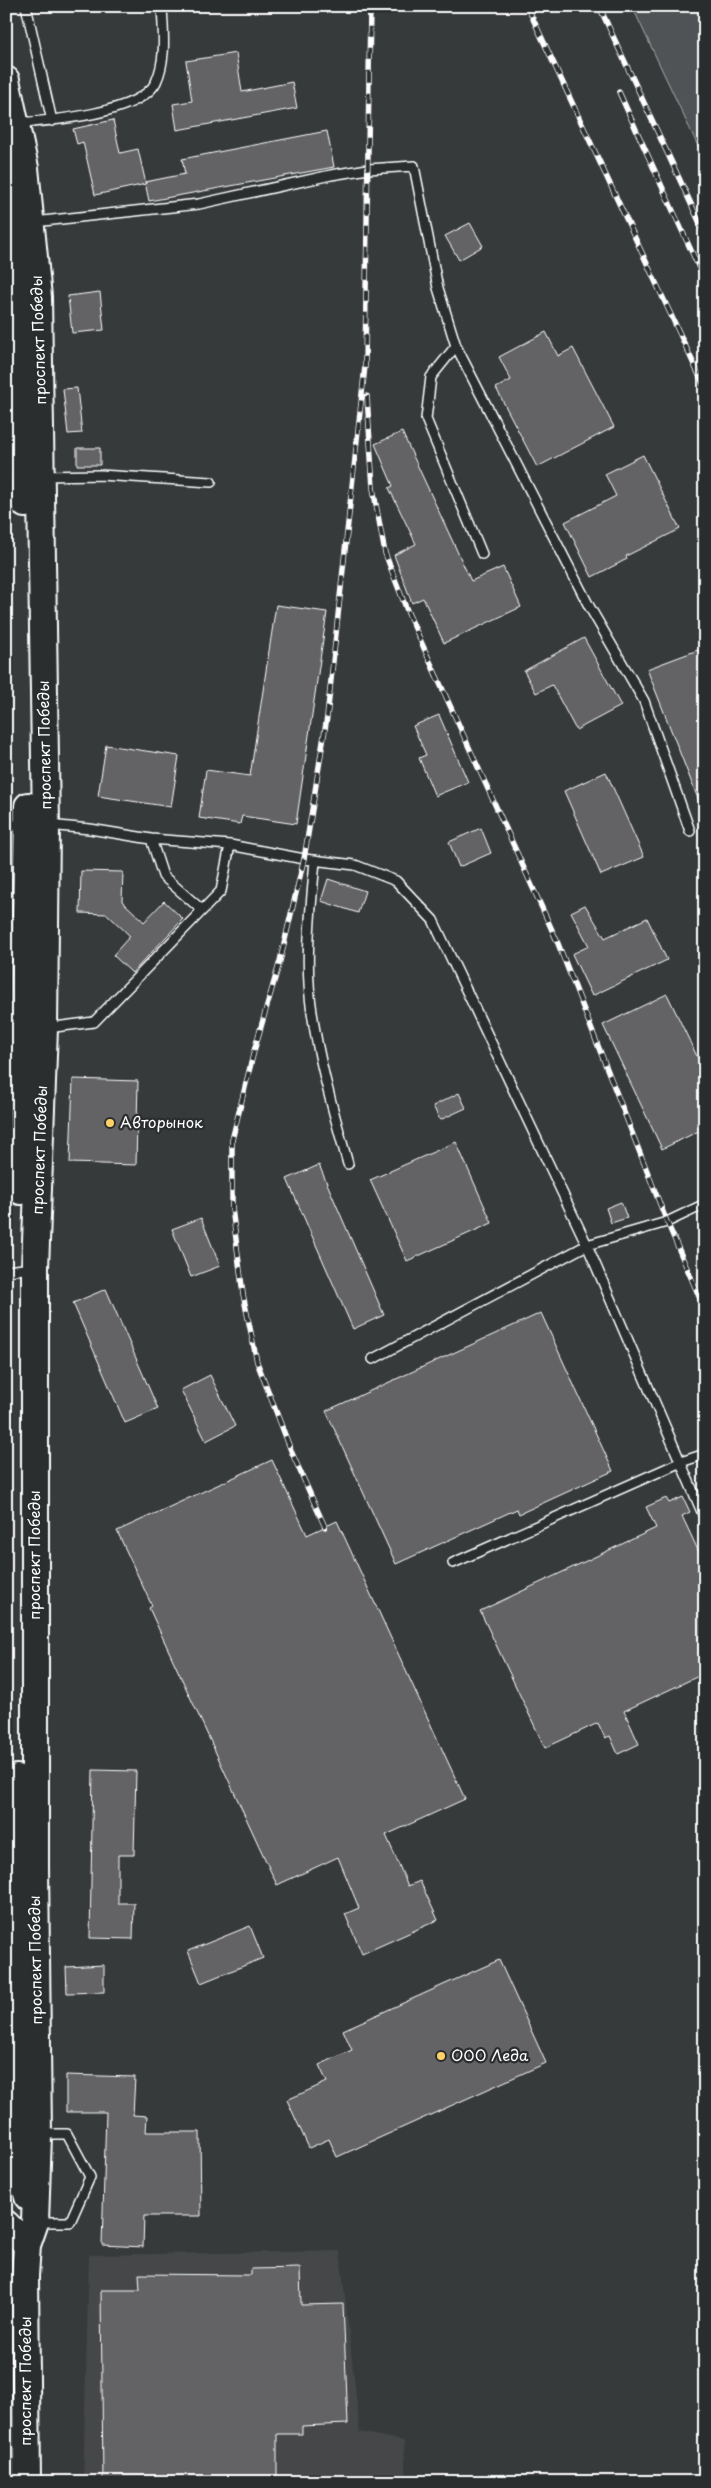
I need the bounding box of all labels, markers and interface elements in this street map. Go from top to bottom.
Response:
street label: проспект Победы [24,275,51,405]
street label: проспект Победы [31,680,56,810]
street label: проспект Победы [25,1085,52,1215]
place label: Авторынок [120,1110,203,1133]
marker: Авторынок [104,1117,116,1129]
street label: проспект Победы [22,1490,45,1620]
street label: проспект Победы [22,1895,47,2025]
place label: ООО Леда [451,2043,529,2066]
marker: ООО Леда [435,2050,447,2062]
street label: проспект Победы [13,2316,36,2446]

